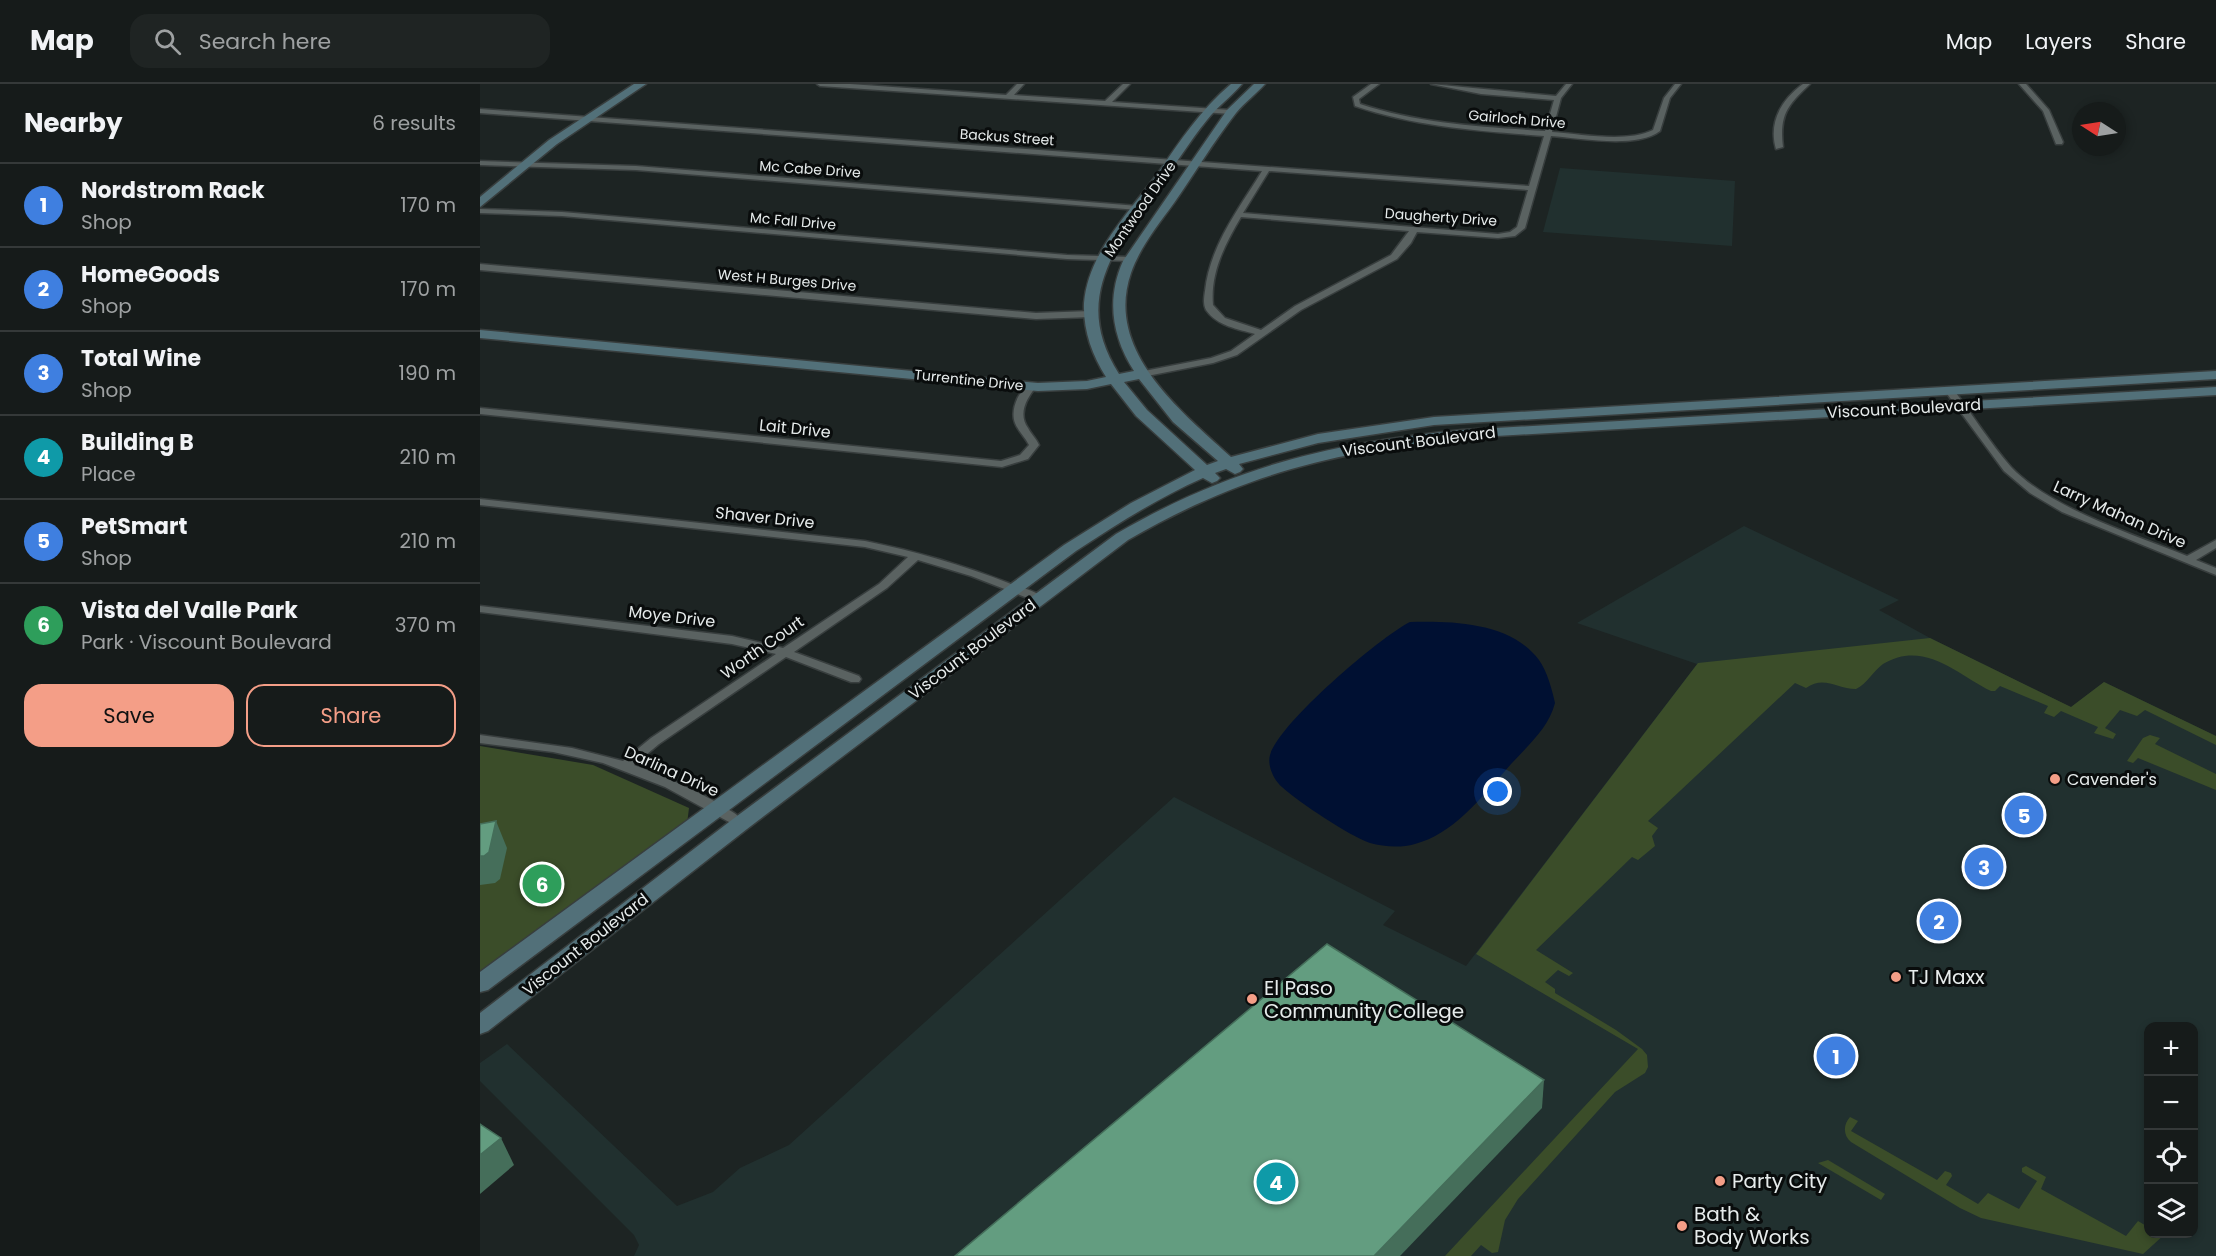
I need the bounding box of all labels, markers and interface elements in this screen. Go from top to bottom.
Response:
search box [130,14,550,68]
text: Map [30,21,94,60]
icon: search [151,25,184,58]
text: Search here [199,26,331,57]
text: Map [1946,27,1992,56]
text: Layers [2025,27,2092,56]
text: Share [2125,27,2186,56]
north arrow [2072,102,2126,156]
text: Nearby [24,105,122,141]
street label: Gairloch Drive [1467,105,1567,133]
text: 6 results [372,109,456,137]
street label: Backus Street [959,124,1055,150]
street label: Mc Cabe Drive [759,155,862,183]
street label: Montwood Drive [1099,157,1181,261]
text: Nordstrom Rack [81,175,265,206]
text: 1 [40,191,47,219]
text: 170 m [400,191,456,219]
street label: Daugherty Drive [1384,203,1498,231]
street label: Mc Fall Drive [749,207,837,235]
text: Shop [81,208,132,236]
text: HomeGoods [81,259,220,290]
street label: West H Burges Drive [717,264,857,296]
text: 2 [38,275,49,303]
text: 170 m [400,275,456,303]
text: Shop [81,292,132,320]
text: Total Wine [81,343,201,374]
text: 3 [37,359,50,387]
text: 190 m [399,359,456,387]
street label: Turrentine Drive [913,364,1025,396]
text: Shop [81,376,132,404]
street label: Viscount Boulevard [1826,393,1982,424]
street label: Lait Drive [758,413,832,444]
street label: Viscount Boulevard [1341,421,1497,462]
text: Building B [81,427,194,458]
text: 4 [37,443,50,471]
text: 210 m [400,443,456,471]
text: Place [81,460,136,488]
street label: Larry Mahan Drive [2050,475,2190,554]
street label: Shaver Drive [714,501,816,534]
text: PetSmart [81,511,187,542]
text: 5 [37,527,50,555]
text: 210 m [400,527,456,555]
text: Shop [81,544,132,572]
street label: Viscount Boulevard [904,594,1041,705]
text: Vista del Valle Park [81,595,298,626]
street label: Moye Drive [627,600,717,633]
street label: Worth Court [716,610,809,685]
text: 6 [37,611,50,639]
text: 370 m [395,611,456,639]
text: Park · Viscount Boulevard [81,628,332,656]
button: Save [24,684,234,747]
button: Share [246,684,456,747]
street label: Darlina Drive [621,740,723,803]
place label: Cavender's [2067,768,2157,791]
marker: Cavender's [2048,772,2062,786]
your location [1483,777,1512,806]
pin: 5 [2004,792,2044,838]
pin: 3 [1964,844,2004,890]
pin: 6 [522,862,562,906]
street label: Viscount Boulevard [517,888,653,1001]
pin: 2 [1920,898,1958,944]
place label: TJ Maxx [1908,963,1985,991]
marker: TJ Maxx [1889,970,1903,984]
place label: El Paso Community College [1264,974,1464,1025]
marker: El Paso Community College [1245,992,1259,1006]
map controls [2144,1022,2198,1238]
button: + [2144,1022,2198,1076]
pin: 1 [1816,1034,1856,1078]
button: − [2144,1076,2198,1130]
button: locate [2144,1130,2198,1184]
pin: 4 [1256,1160,1296,1204]
place label: Party City [1732,1167,1827,1195]
marker: Party City [1713,1174,1727,1188]
button: layers [2144,1184,2198,1238]
place label: Bath & Body Works [1694,1200,1810,1251]
marker: Bath & Body Works [1675,1219,1689,1233]

